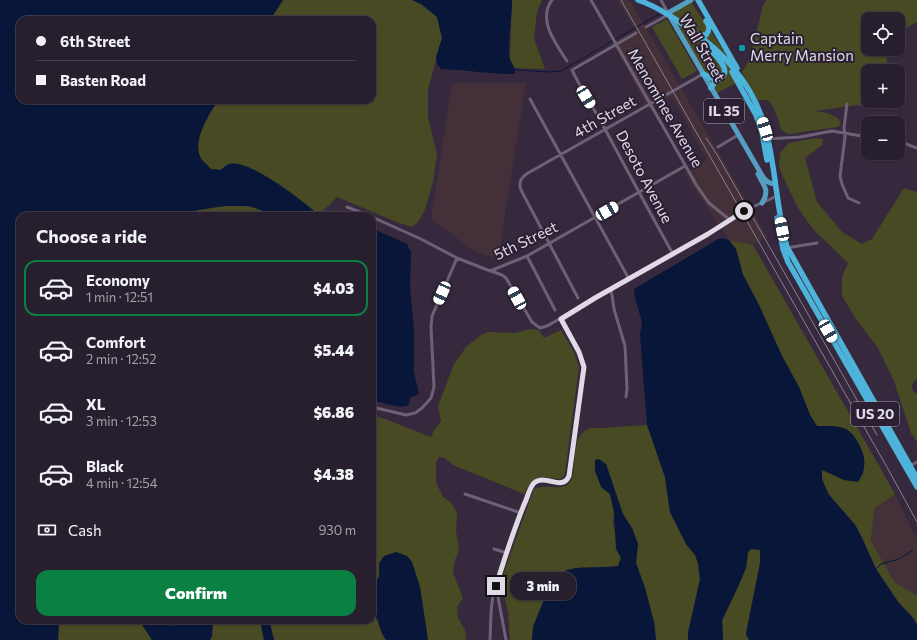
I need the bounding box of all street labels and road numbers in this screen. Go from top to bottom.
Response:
street label: Wall Street [676,10,729,85]
street label: Menominee Avenue [625,45,707,170]
street label: 4th Street [570,91,639,141]
road number: IL 35 [704,99,744,123]
street label: Desoto Avenue [613,127,677,226]
street label: 5th Street [491,217,560,263]
road number: US 20 [851,402,899,426]

